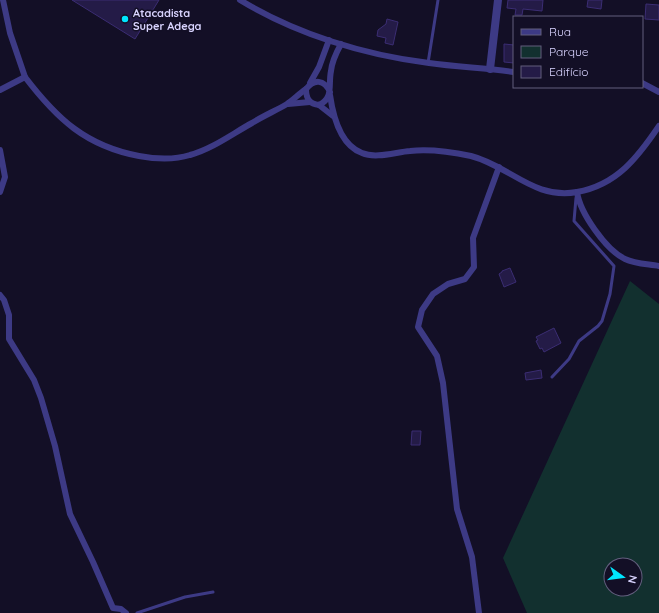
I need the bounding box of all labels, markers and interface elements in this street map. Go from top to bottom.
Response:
place label: Atacadista Super Adega [133,6,202,33]
marker: Atacadista Super Adega [120,14,130,24]
legend [513,16,643,88]
text: Rua [549,24,571,39]
text: Parque [549,44,589,59]
text: Edifício [549,64,589,79]
north arrow [603,557,643,597]
text: N [625,574,640,585]

